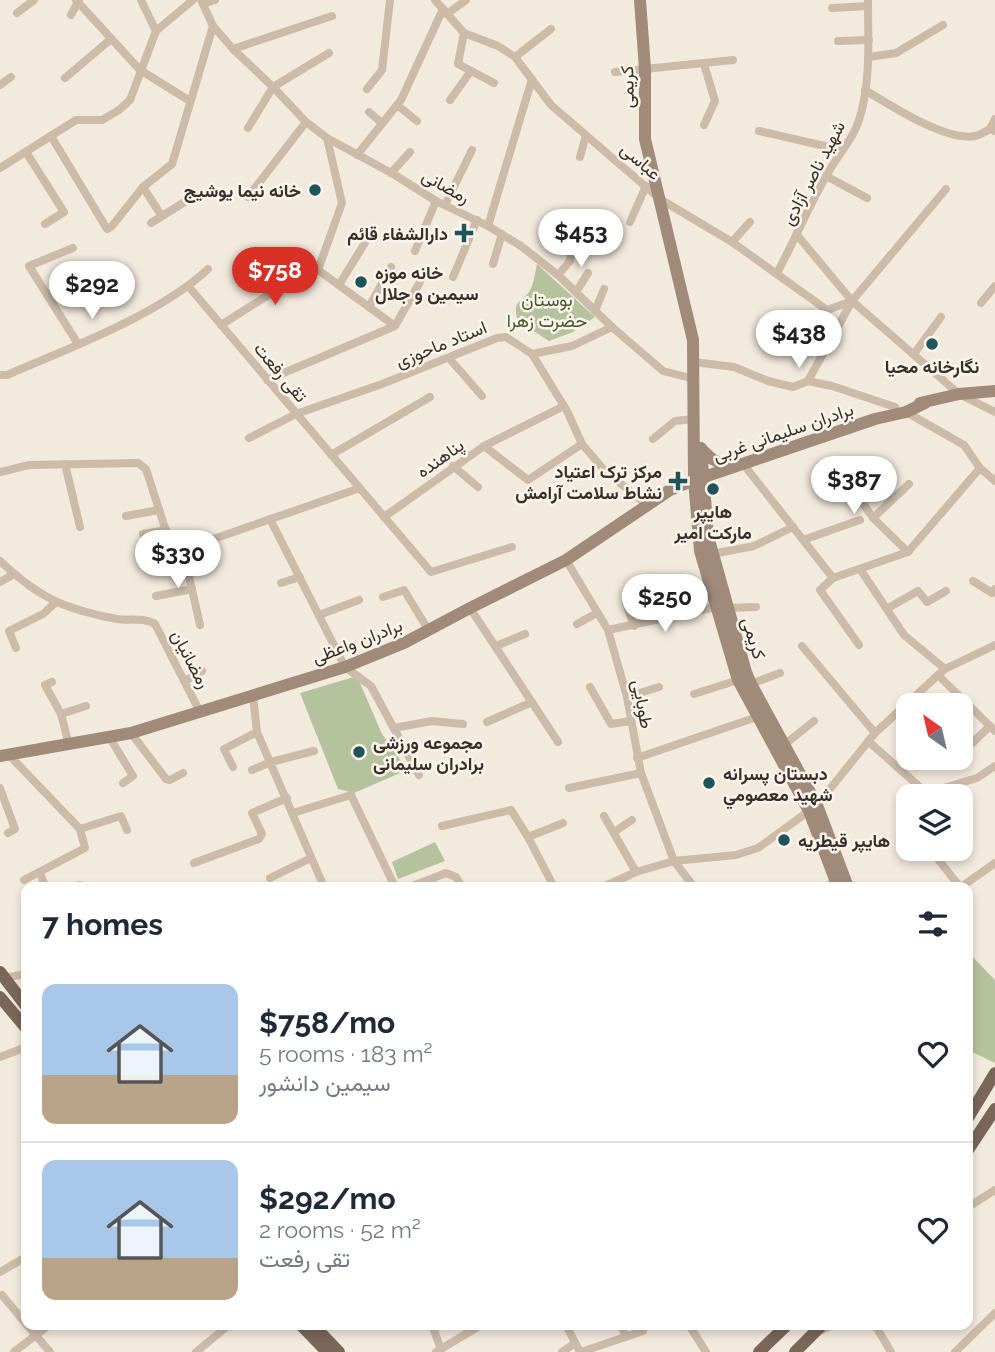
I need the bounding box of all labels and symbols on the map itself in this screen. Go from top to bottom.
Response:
street label: کریمی [616,65,639,109]
street label: شهید ناصر آزادی [777,117,850,229]
street label: عباسی [616,138,665,185]
street label: رمضانی [418,164,474,209]
place label: خانه نیما یوشیج [184,180,301,203]
marker: خانه نیما یوشیج [307,182,323,198]
pin: $453 [540,210,622,269]
place label: دارالشفاء قائم [347,223,448,246]
marker: دارالشفاء قائم [454,223,474,243]
pin: $758 [234,247,316,307]
pin: $292 [51,262,133,321]
place label: خانه موزه سیمین و جلال [375,262,479,305]
marker: خانه موزه سیمین و جلال [353,274,369,290]
park label: بوستان حضرت زهرا [507,289,587,332]
pin: $438 [758,310,840,370]
street label: استاد ماحوزی [392,316,490,373]
marker: نگارخانه محیا [924,336,940,352]
street label: تقی رفعت [249,338,312,407]
place label: نگارخانه محیا [885,356,979,378]
street label: برادران سلیمانی غربی [710,398,856,467]
street label: پناهنده [412,434,469,483]
pin: $387 [813,456,895,516]
place label: مرکز ترک اعتیاد نشاط سلامت آرامش [515,461,662,504]
marker: مرکز ترک اعتیاد نشاط سلامت آرامش [668,471,688,491]
marker: هایپر مارکت امیر [705,481,721,497]
place label: هایپر مارکت امیر [673,501,752,544]
pin: $330 [137,530,219,590]
pin: $250 [624,574,706,634]
street label: برادران واعظی [309,614,406,669]
street label: کریمی [737,614,770,662]
street label: رمضانیان [166,626,215,692]
street label: طوبایی [627,678,658,730]
north arrow [896,693,973,770]
place label: مجموعه ورزشی برادران سلیمانی [373,732,484,775]
marker: مجموعه ورزشی برادران سلیمانی [351,744,367,760]
place label: دبستان پسرانه شهيد معصومي [723,763,833,810]
marker: دبستان پسرانه شهيد معصومي [701,775,717,791]
place label: هایپر قیطریه [798,830,890,853]
marker: هایپر قیطریه [776,832,792,848]

